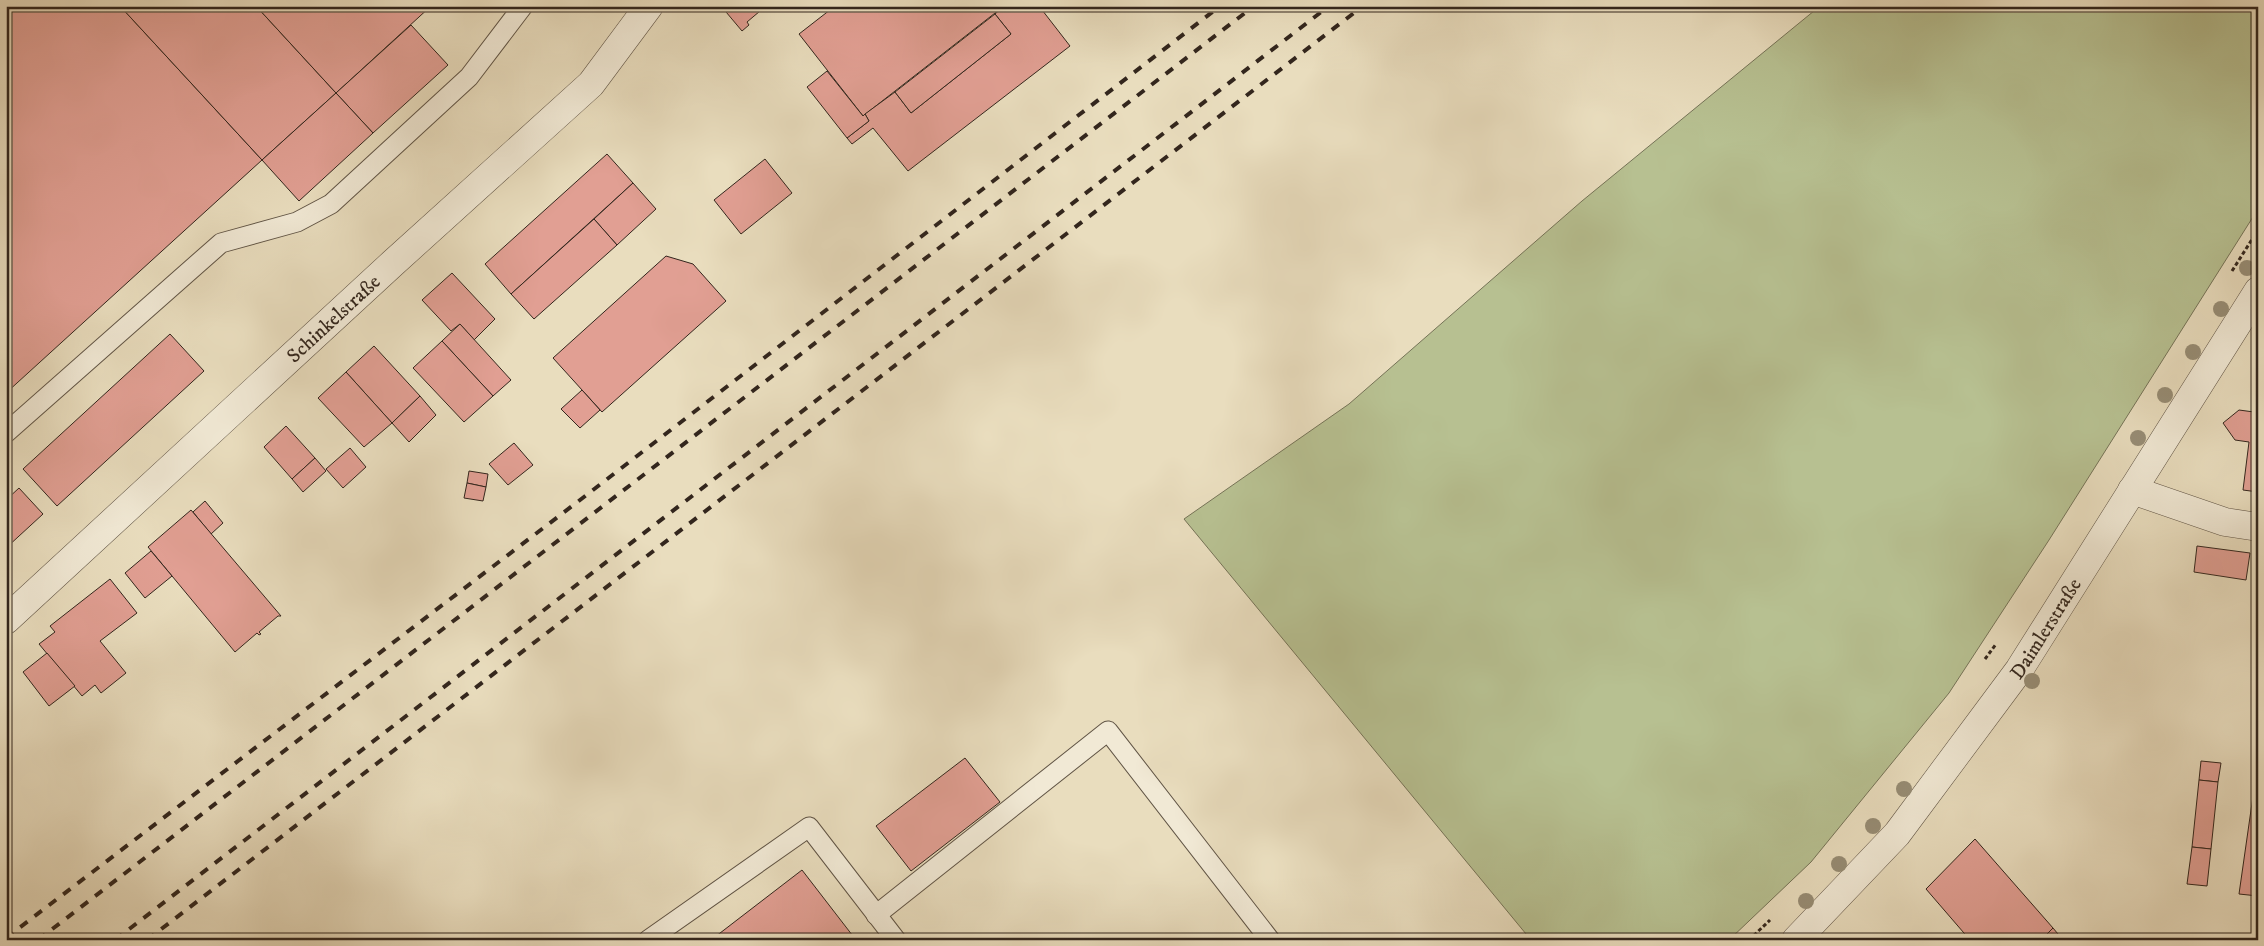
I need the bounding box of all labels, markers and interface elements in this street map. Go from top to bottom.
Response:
street label: Schinkelstraße [282,270,386,369]
street label: Daimlerstraße [2005,574,2088,685]

